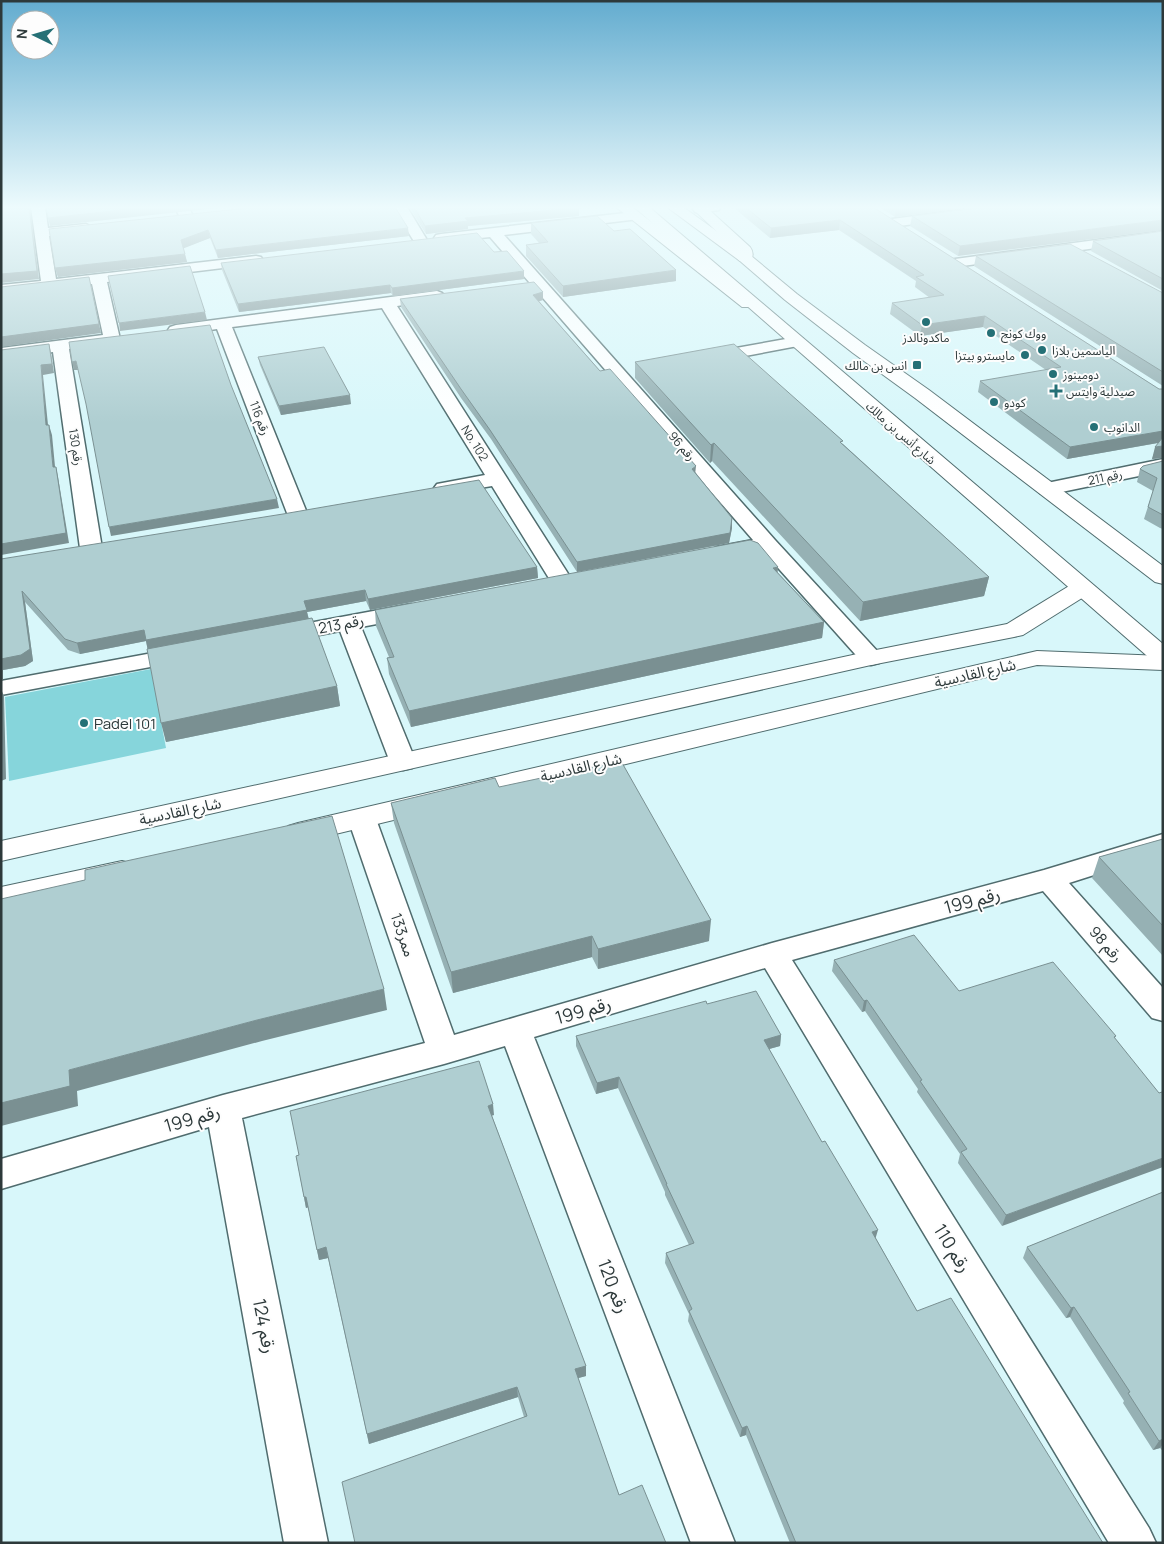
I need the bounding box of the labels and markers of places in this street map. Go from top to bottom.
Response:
marker: ماكدونالدز [920,316,932,328]
place label: ووك كونج [1001,325,1046,343]
marker: ووك كونج [985,327,997,339]
place label: ماكدونالدز [901,329,950,346]
place label: الياسمين بلازا [1052,342,1115,359]
marker: الياسمين بلازا [1036,344,1048,356]
place label: مايسترو بيتزا [955,347,1015,364]
marker: مايسترو بيتزا [1019,349,1031,361]
place label: انس بن مالك [845,357,907,374]
marker: انس بن مالك [911,359,923,371]
place label: دومينوز [1062,366,1099,383]
marker: دومينوز [1047,368,1059,380]
place label: صيدلية وايتس [1066,383,1135,400]
marker: صيدلية وايتس [1050,385,1062,397]
place label: كودو [1004,394,1027,411]
marker: كودو [988,396,1000,408]
place label: الدانوب [1104,419,1140,436]
marker: الدانوب [1088,421,1100,433]
place label: Padel 101 [94,713,156,734]
marker: Padel 101 [78,717,90,729]

